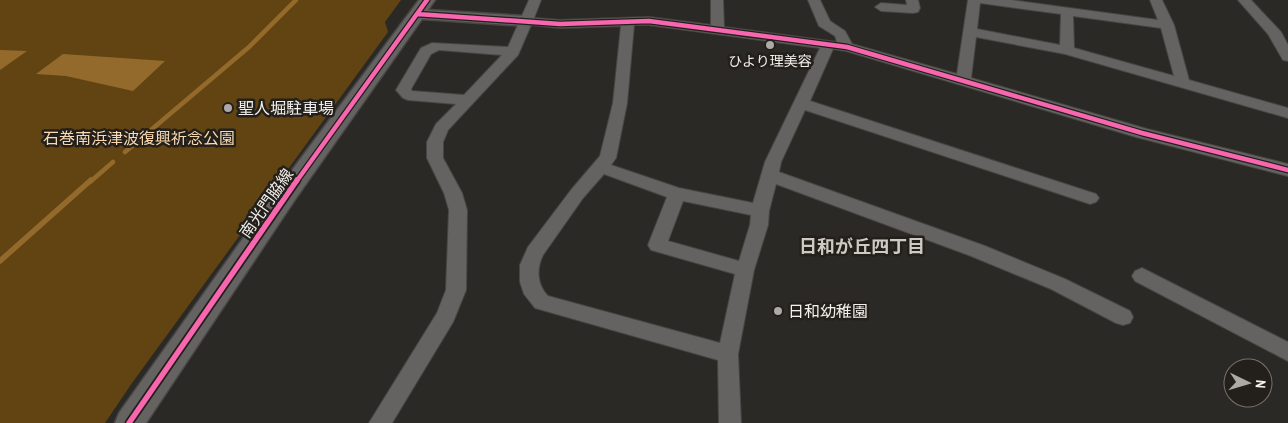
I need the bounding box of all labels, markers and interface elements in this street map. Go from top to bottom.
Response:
marker: ひより理美容 [764,39,776,51]
place label: ひより理美容 [728,52,812,70]
place label: 聖人堀駐車場 [238,97,334,119]
marker: 聖人堀駐車場 [222,102,234,114]
park label: 石巻南浜津波復興祈念公園 [43,127,235,149]
street label: 南光門脇線 [234,164,298,242]
district label: 日和が丘四丁目 [799,234,925,259]
place label: 日和幼稚園 [788,300,868,322]
marker: 日和幼稚園 [772,305,784,317]
north arrow [1223,358,1273,408]
text: N [1252,379,1270,389]

